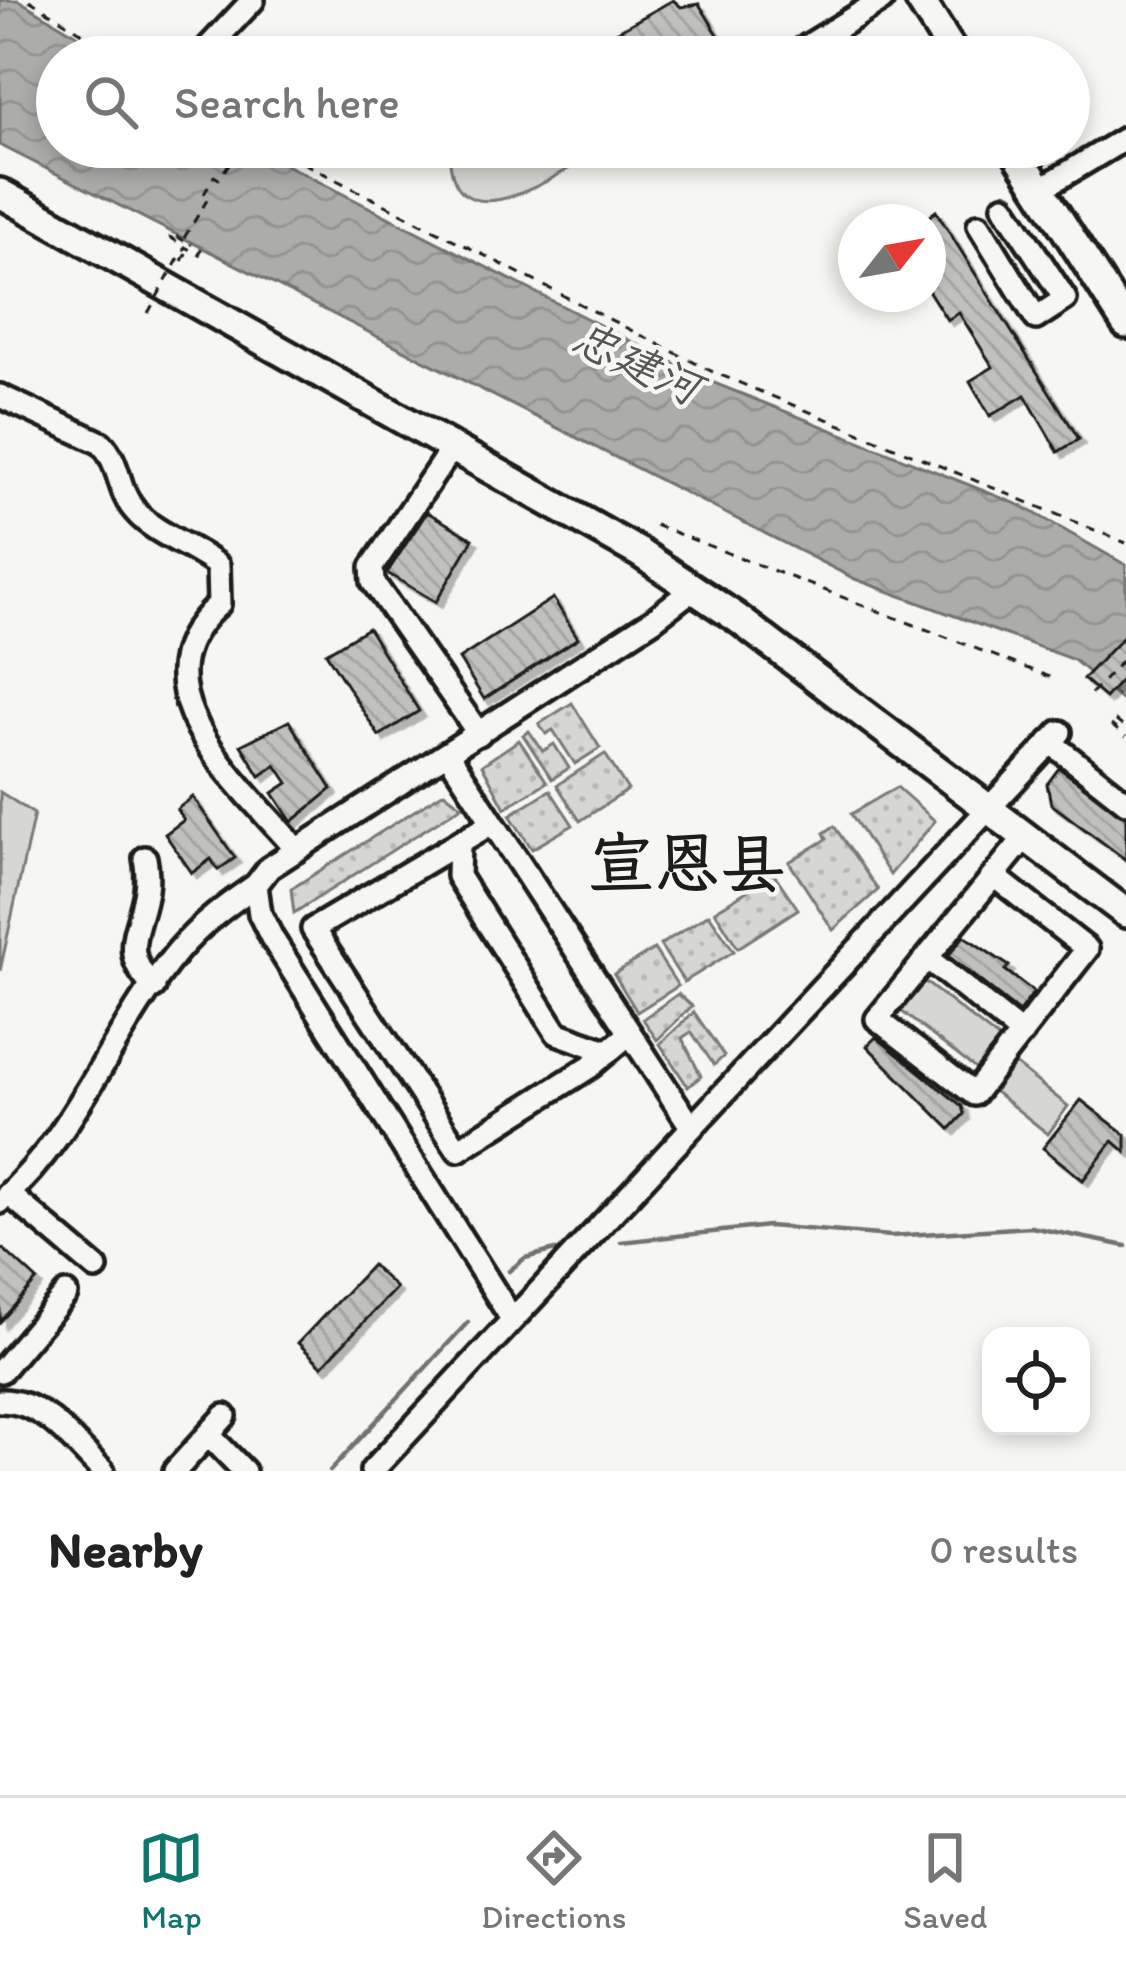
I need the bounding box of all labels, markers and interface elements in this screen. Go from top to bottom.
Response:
search box [36,36,1090,168]
icon: search [78,69,144,135]
text: Search here [174,75,400,129]
north arrow [838,204,946,312]
water label: 忠建河 [564,309,716,418]
district label: 宣恩县 [588,823,786,903]
map controls [982,1327,1090,1435]
button: locate [982,1327,1090,1435]
text: Nearby [48,1519,203,1580]
text: 0 results [929,1526,1078,1573]
tab: Map [138,1825,204,1936]
tab: Directions [481,1825,626,1936]
tab: Saved [903,1825,988,1936]

